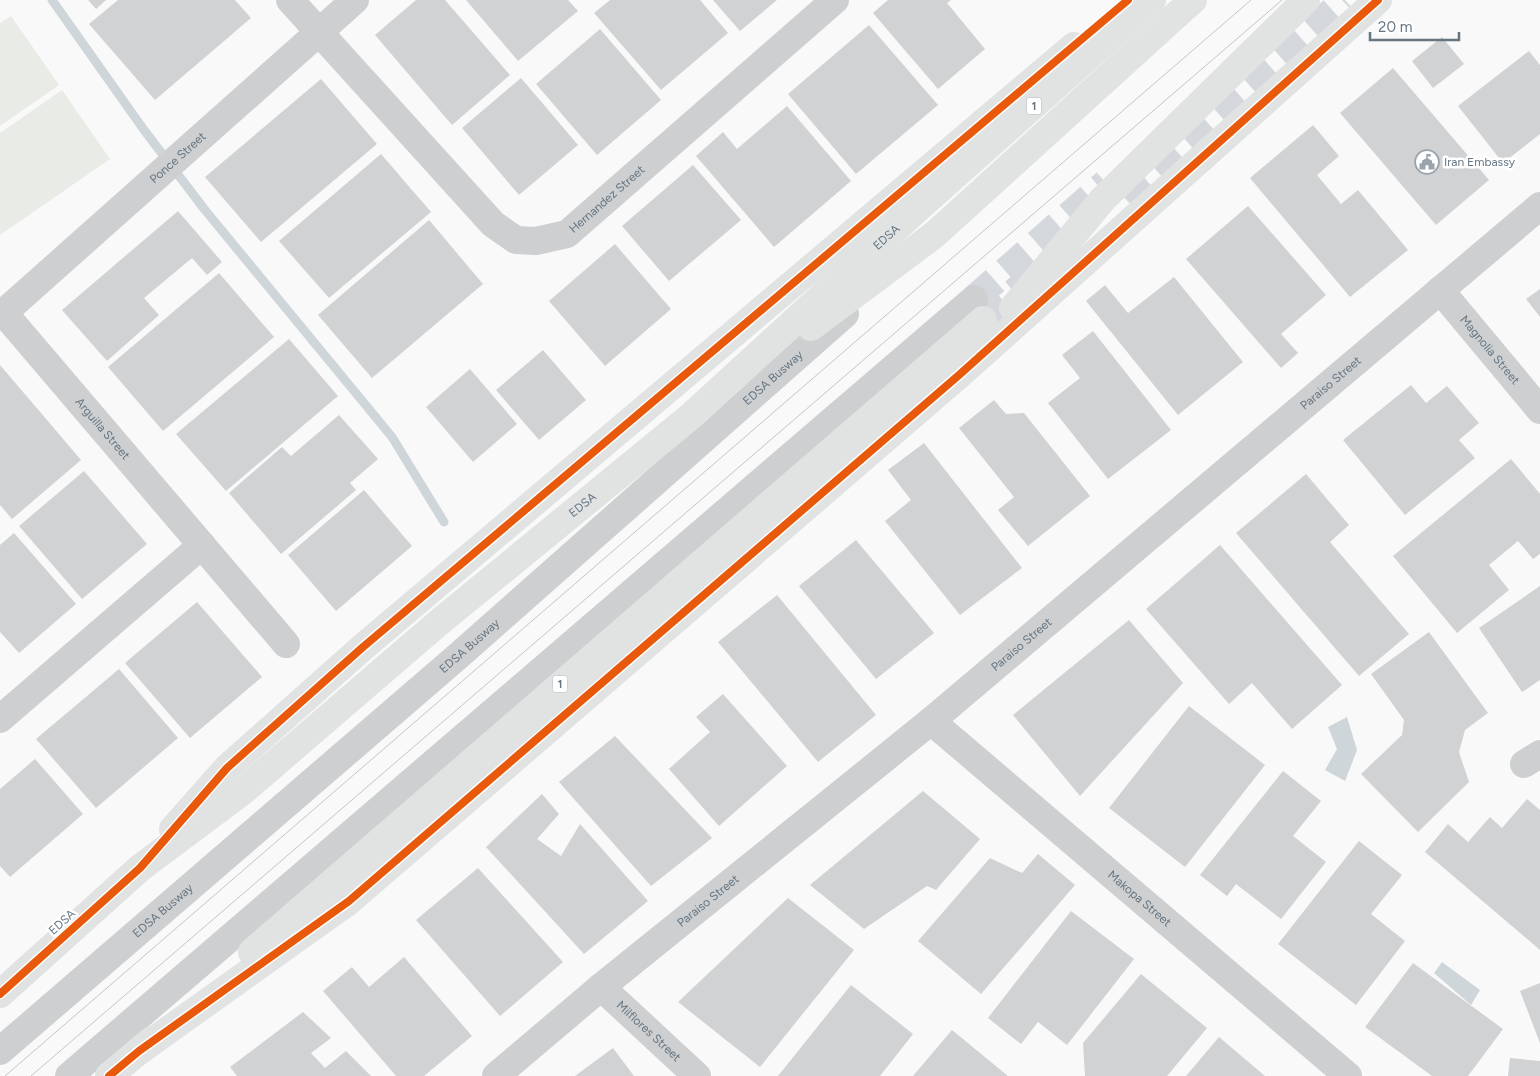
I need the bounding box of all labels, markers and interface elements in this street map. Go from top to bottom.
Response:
scale bar [1370,10,1459,42]
text: 20 m [1378,18,1412,36]
road number: 1 [1026,98,1042,114]
street label: Ponce Street [147,129,209,186]
public building icon: Iran Embassy [1414,149,1440,175]
place label: Iran Embassy [1444,155,1516,169]
street label: Hernandez Street [566,162,648,236]
street label: EDSA [870,222,902,253]
street label: Magnolia Street [1457,313,1523,387]
street label: EDSA Busway [740,347,806,408]
street label: Paraiso Street [1298,353,1364,413]
street label: Arguilla Street [72,395,133,463]
street label: EDSA [566,490,599,520]
street label: EDSA Busway [437,615,503,676]
street label: Paraiso Street [988,615,1055,674]
road number: 1 [552,676,568,692]
street label: Makopa Street [1105,868,1175,930]
street label: Paraiso Street [674,871,742,930]
street label: EDSA Busway [130,880,196,940]
street label: EDSA [46,906,78,938]
street label: Milflores Street [614,998,684,1065]

